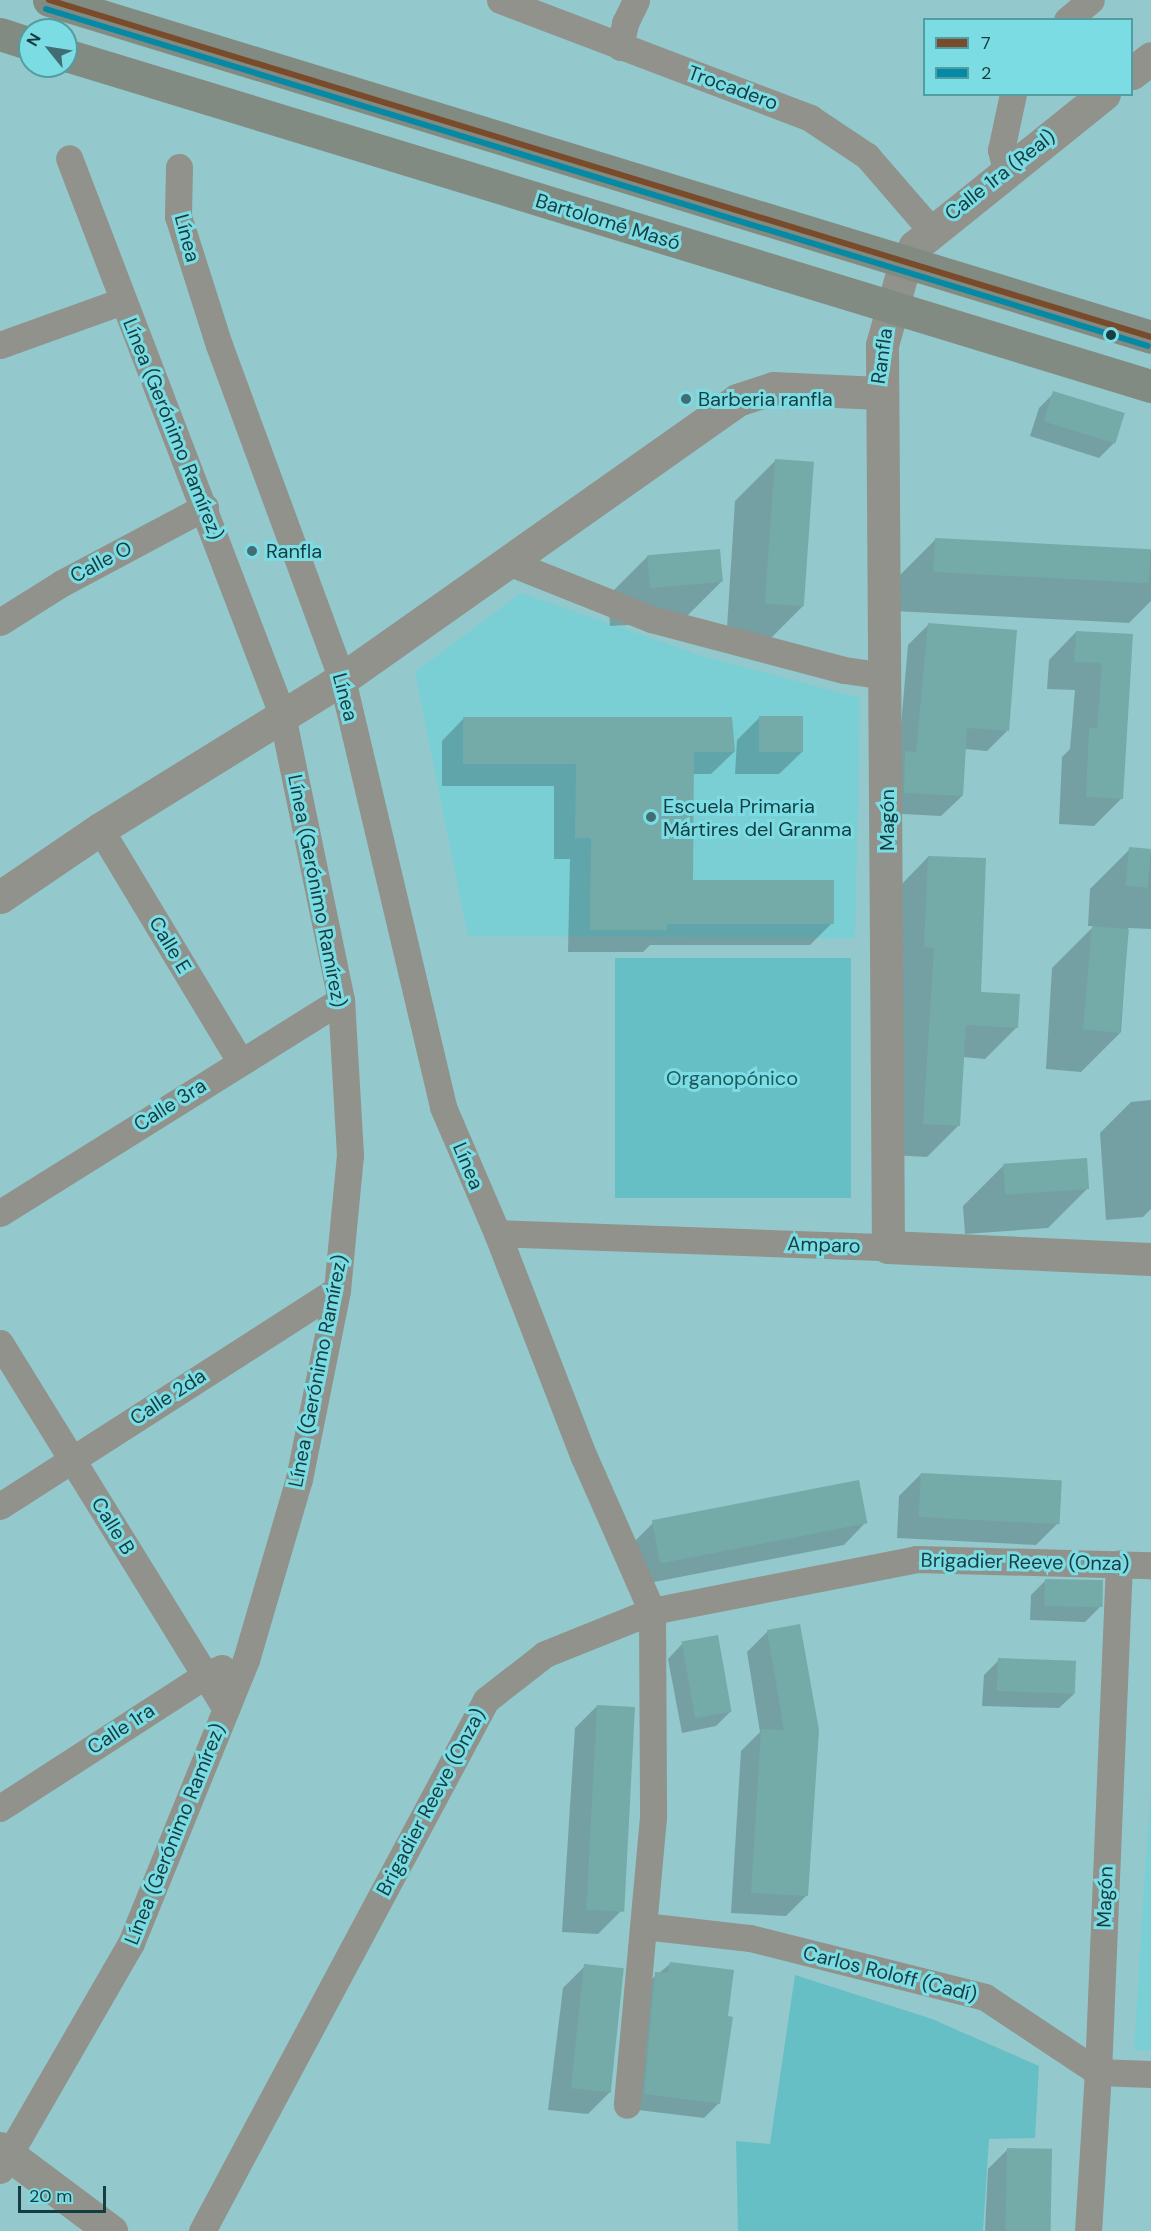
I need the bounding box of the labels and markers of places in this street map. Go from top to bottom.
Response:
unlabelled marker [1105,329,1117,341]
place label: Barberia ranfla [698,387,833,411]
marker: Barberia ranfla [679,392,693,406]
place label: Ranfla [266,539,322,563]
marker: Ranfla [243,542,261,560]
place label: Escuela Primaria Mártires del Granma [663,794,852,841]
marker: Escuela Primaria Mártires del Granma [644,810,658,824]

